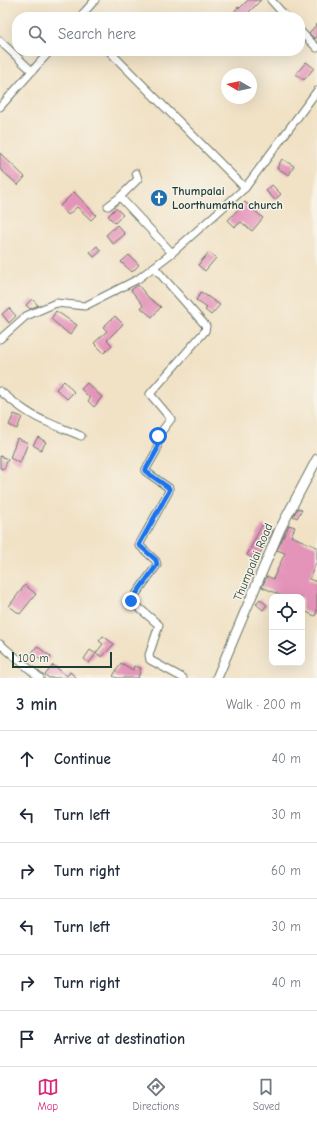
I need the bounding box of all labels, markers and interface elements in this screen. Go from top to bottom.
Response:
search box [12,12,305,56]
icon: search [26,23,48,45]
text: Search here [58,25,136,43]
north arrow [221,68,257,104]
place label: Thumpalai Loorthumatha church [172,184,283,212]
church icon: Thumpalai Loorthumatha church [149,188,169,208]
route start [149,427,167,445]
street label: Thumpalai Road [230,521,276,603]
route end [122,592,140,610]
map controls [269,594,305,666]
button: locate [269,594,305,630]
button: layers [269,630,305,666]
scale bar [12,650,112,669]
text: 100 m [18,652,49,665]
text: 3 min [16,695,57,714]
text: Walk · 200 m [226,697,301,712]
icon: ahead [16,748,38,770]
text: Continue [54,750,111,768]
text: 40 m [272,751,301,766]
icon: left [16,804,38,826]
text: Turn left [54,806,110,824]
text: 30 m [271,807,301,822]
icon: right [16,860,38,882]
text: Turn right [54,862,120,880]
text: 60 m [271,863,301,878]
icon: left [16,916,38,938]
text: Turn left [54,918,110,936]
text: 30 m [271,919,301,934]
icon: right [16,972,38,994]
text: Turn right [54,974,120,992]
text: 40 m [272,975,301,990]
icon: arrive [16,1028,38,1050]
text: Arrive at destination [54,1030,185,1048]
tab: Map [37,1076,59,1113]
tab: Directions [133,1076,179,1113]
tab: Saved [253,1076,280,1113]

